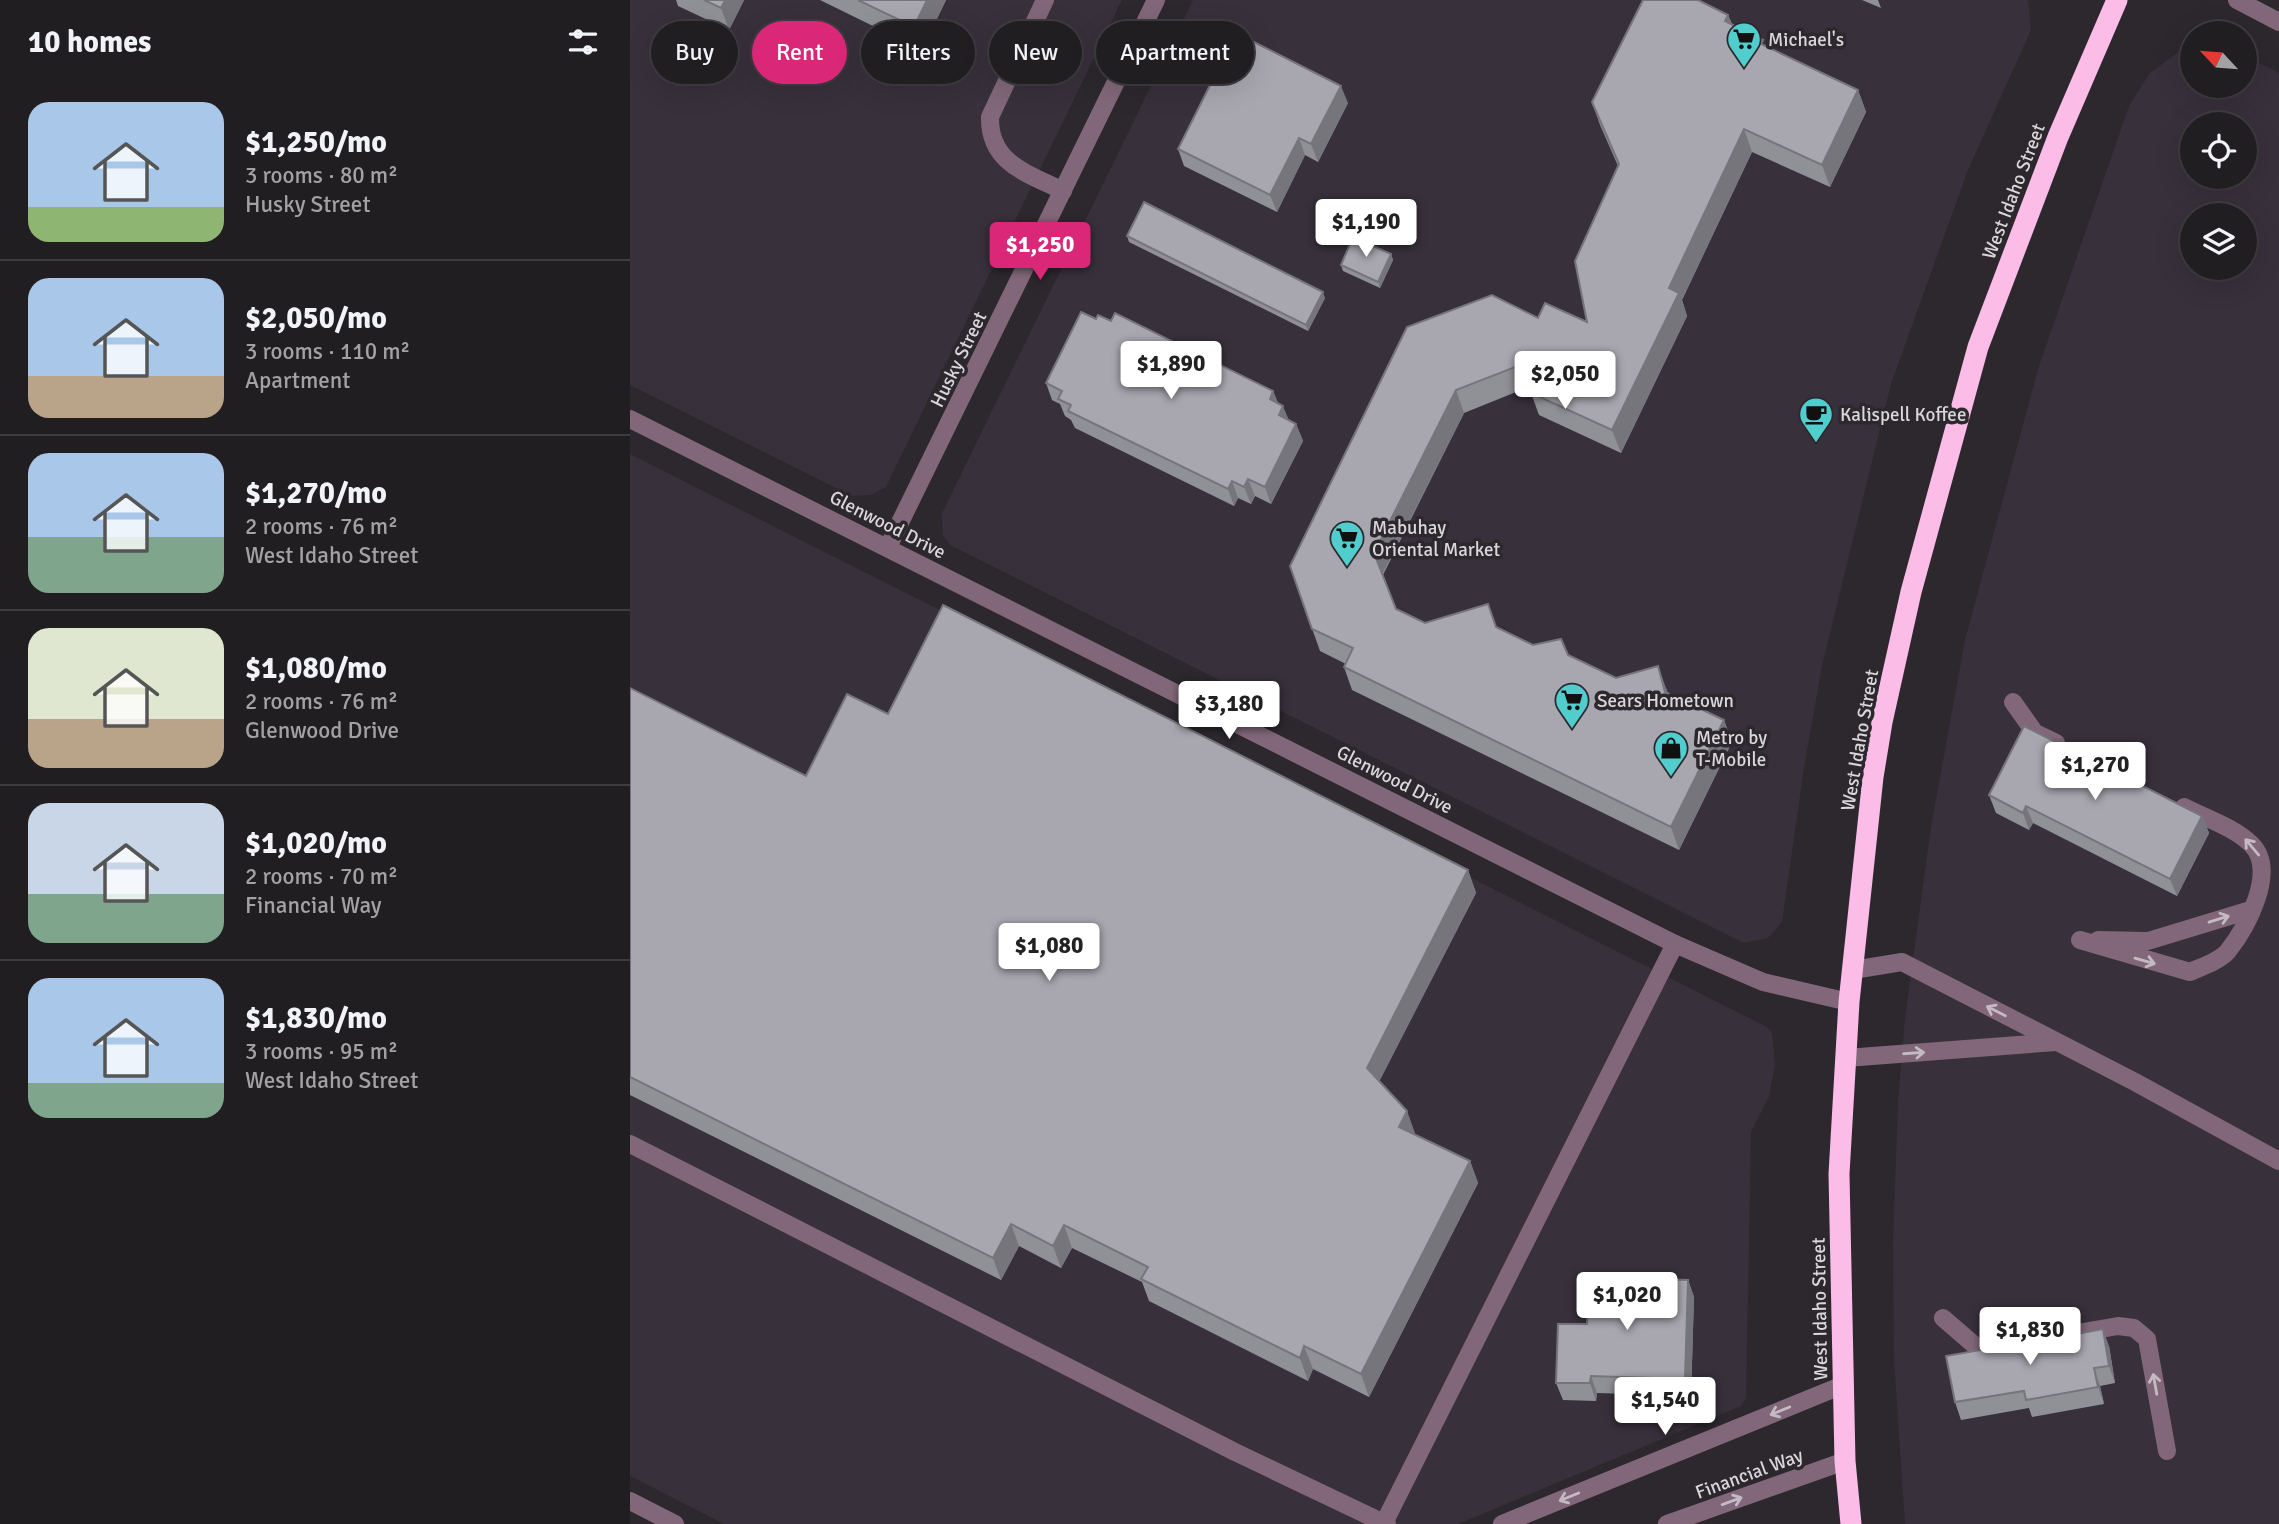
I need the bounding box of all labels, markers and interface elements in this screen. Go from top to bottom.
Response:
supermarket icon: Michael's [1725,20,1763,69]
chip: Buy [651,21,738,84]
chip: Rent [752,21,847,84]
chip: Filters [861,21,975,84]
chip: New [989,21,1082,84]
chip: Apartment [1096,21,1254,84]
north arrow [2180,21,2258,98]
map controls [2180,21,2257,280]
icon: filters [564,23,602,61]
text: 10 homes [28,24,151,61]
place label: Michael's [1768,28,1844,52]
button: locate [2180,112,2257,189]
street label: West Idaho Street [1977,120,2051,263]
text: $1,250/mo [245,124,387,161]
icon: home [84,130,168,214]
text: 3 rooms · 80 m² [245,161,398,190]
text: Husky Street [245,190,370,219]
pin: $1,190 [1309,200,1423,259]
button: layers [2180,203,2257,280]
text: $1,190 [1332,207,1400,236]
pin: $1,250 [983,222,1097,282]
text: $1,250 [1006,230,1074,259]
text: $2,050/mo [245,300,387,337]
icon: home [84,306,168,390]
street label: Husky Street [925,307,993,411]
text: 3 rooms · 110 m² [245,337,410,366]
pin: $1,890 [1114,342,1228,401]
text: $1,890 [1137,349,1205,378]
pin: $2,050 [1508,352,1622,411]
text: $2,050 [1531,359,1599,388]
text: Apartment [245,366,350,395]
cafe icon: Kalispell Koffee [1797,395,1835,444]
place label: Kalispell Koffee [1840,403,1966,427]
text: $1,270/mo [245,475,387,512]
icon: home [84,481,168,565]
street label: Glenwood Drive [825,485,950,564]
text: 2 rooms · 76 m² [245,512,398,541]
place label: Mabuhay Oriental Market [1372,516,1501,562]
supermarket icon: Mabuhay Oriental Market [1328,519,1366,568]
text: West Idaho Street [245,541,418,570]
text: $1,080/mo [245,650,387,687]
icon: home [84,656,168,740]
street label: West Idaho Street [1836,667,1884,813]
supermarket icon: Sears Hometown [1553,681,1591,730]
pin: $3,180 [1172,682,1286,741]
text: 2 rooms · 76 m² [245,687,398,716]
text: $3,180 [1195,689,1263,718]
place label: Sears Hometown [1597,689,1734,713]
text: Glenwood Drive [245,716,399,745]
place label: Metro by T-Mobile [1696,726,1767,772]
shop icon: Metro by T-Mobile [1652,729,1690,778]
street label: Glenwood Drive [1332,740,1457,819]
pin: $1,270 [2038,742,2152,802]
text: $1,270 [2061,750,2129,779]
text: $1,020/mo [245,825,387,862]
icon: home [84,831,168,915]
one-way arrow [2244,839,2259,857]
text: 2 rooms · 70 m² [245,862,398,891]
text: Financial Way [245,891,382,920]
one-way arrow [2207,912,2229,925]
pin: $1,080 [992,923,1106,983]
text: $1,080 [1015,931,1083,960]
one-way arrow [2134,956,2156,969]
text: $1,830/mo [245,1000,387,1037]
one-way arrow [1986,1003,2006,1017]
icon: home [84,1006,168,1090]
text: 3 rooms · 95 m² [245,1037,398,1066]
one-way arrow [1902,1046,1925,1059]
text: West Idaho Street [245,1066,418,1095]
street label: West Idaho Street [1807,1237,1833,1381]
pin: $1,020 [1570,1272,1684,1332]
text: $1,020 [1593,1280,1661,1309]
pin: $1,830 [1973,1308,2087,1367]
text: $1,830 [1996,1315,2064,1344]
one-way arrow [2148,1373,2161,1396]
pin: $1,540 [1608,1378,1722,1437]
text: $1,540 [1631,1385,1699,1414]
one-way arrow [1770,1405,1792,1418]
street label: Financial Way [1692,1443,1807,1505]
one-way arrow [1559,1491,1581,1504]
one-way arrow [1720,1494,1742,1506]

